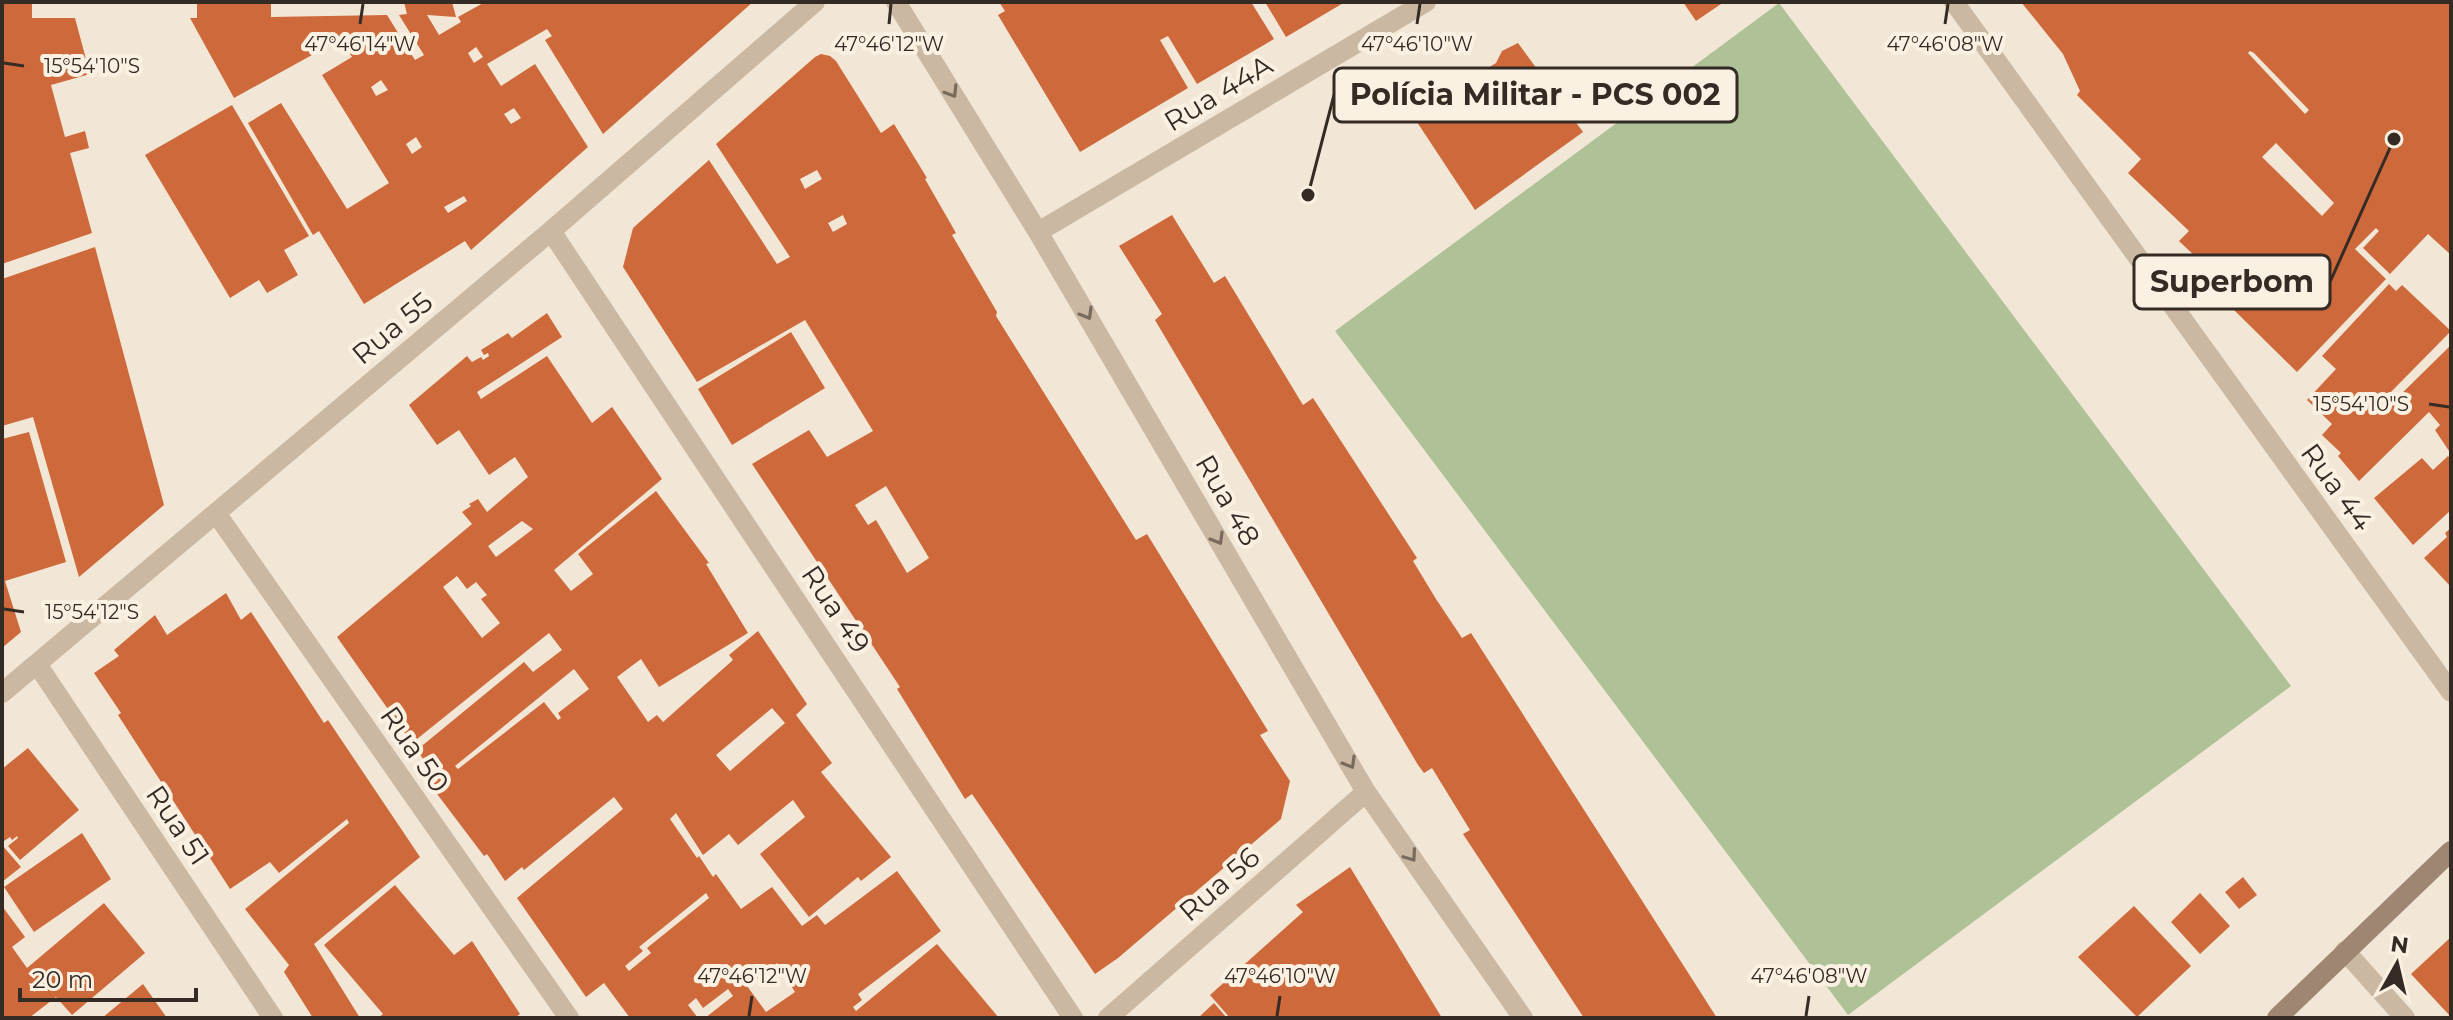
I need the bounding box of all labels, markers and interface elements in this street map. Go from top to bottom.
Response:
text: 47°46'14"W [304,32,416,56]
text: 47°46'12"W [834,32,944,56]
text: 47°46'10"W [1361,32,1473,56]
text: 47°46'08"W [1887,32,2003,56]
street label: Rua 44A [1158,47,1279,138]
text: 15°54'10"S [44,54,140,78]
callout: Polícia Militar - PCS 002 [1334,68,1737,122]
text: Polícia Militar - PCS 002 [1350,76,1720,113]
one-way arrow [942,83,958,98]
callout: Superbom [2134,255,2330,309]
text: Superbom [2150,263,2314,300]
street label: Rua 55 [345,285,439,371]
one-way arrow [1077,305,1093,320]
text: 15°54'10"S [2313,392,2409,416]
street label: Rua 44 [2294,437,2380,538]
street label: Rua 48 [1188,448,1268,552]
one-way arrow [1208,530,1224,545]
street label: Rua 49 [794,559,878,659]
text: 15°54'12"S [45,600,139,624]
street label: Rua 50 [373,699,457,799]
one-way arrow [1340,754,1356,769]
street label: Rua 51 [139,779,217,871]
street label: Rua 56 [1172,840,1266,928]
one-way arrow [1401,847,1416,861]
north arrow [2357,924,2437,1004]
text: N [2389,930,2410,959]
scale bar [20,952,196,1002]
text: 47°46'12"W [697,964,807,988]
text: 47°46'10"W [1224,964,1336,988]
text: 47°46'08"W [1751,964,1867,988]
text: 20 m [32,965,93,994]

